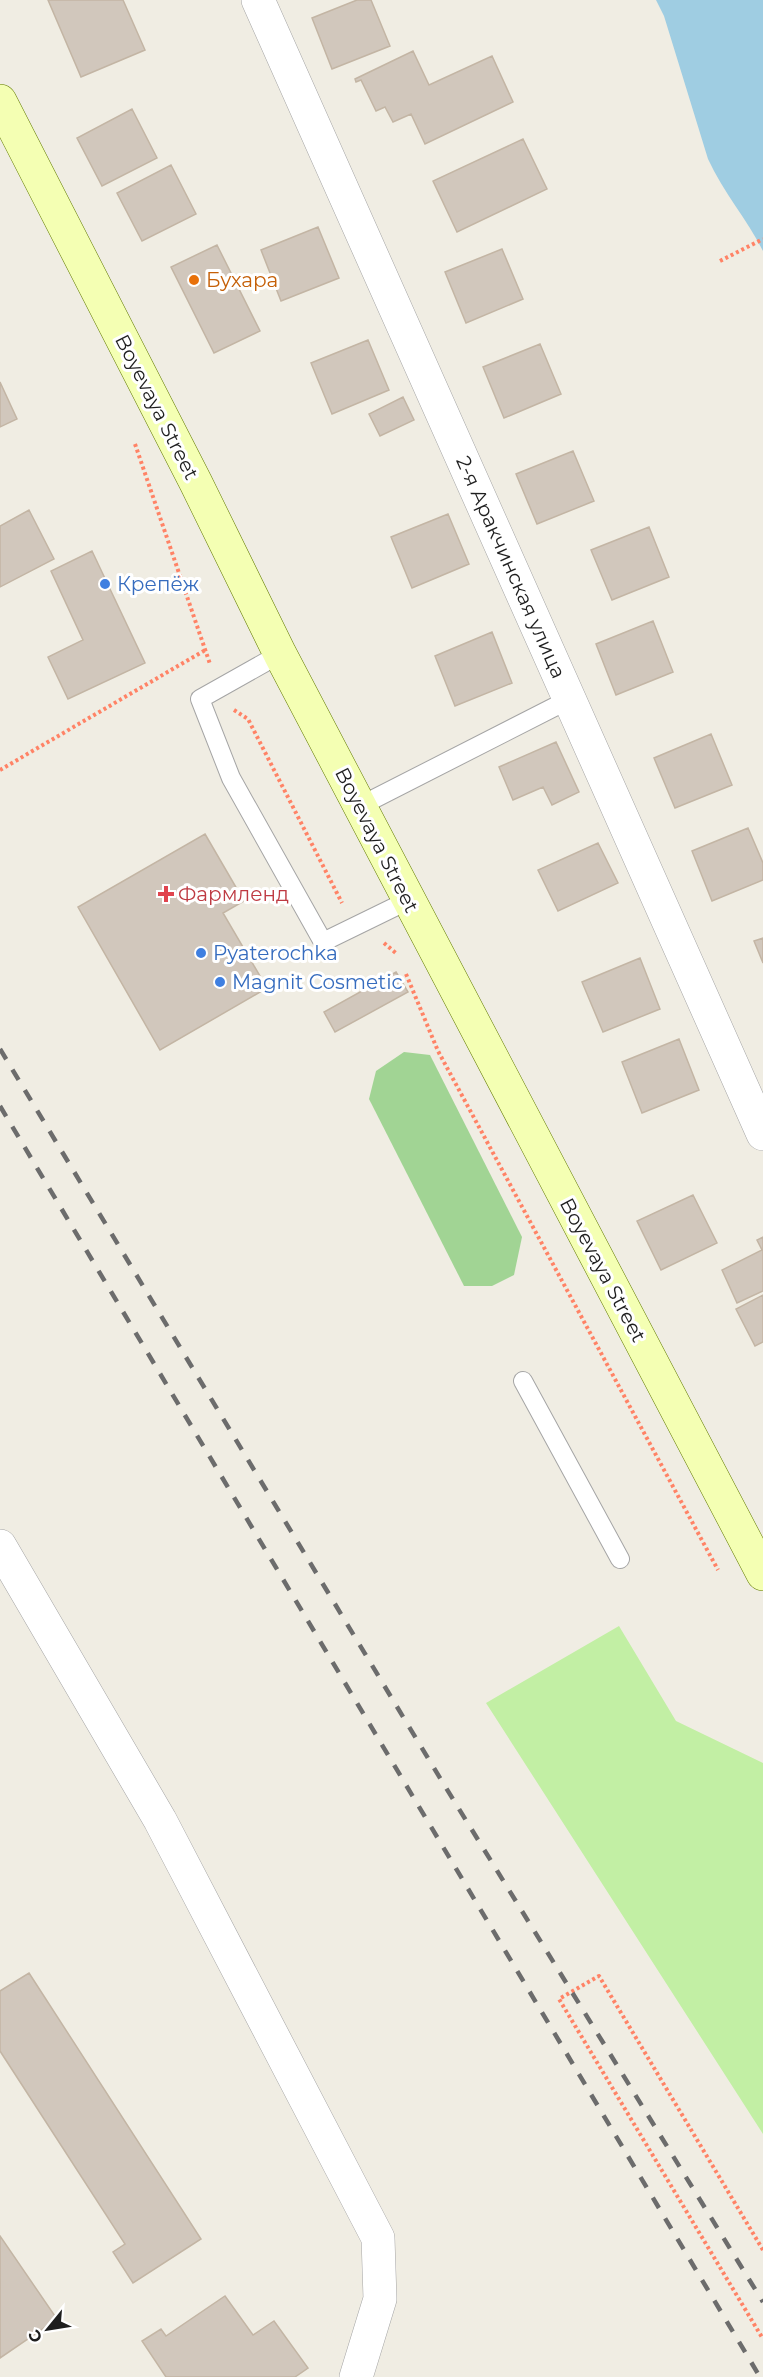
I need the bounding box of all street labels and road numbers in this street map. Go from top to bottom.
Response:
street label: Boyevaya Street [110,330,204,484]
street label: 2-я Аракчинская улица [451,452,571,682]
street label: Boyevaya Street [330,763,424,917]
street label: Boyevaya Street [555,1194,651,1346]

